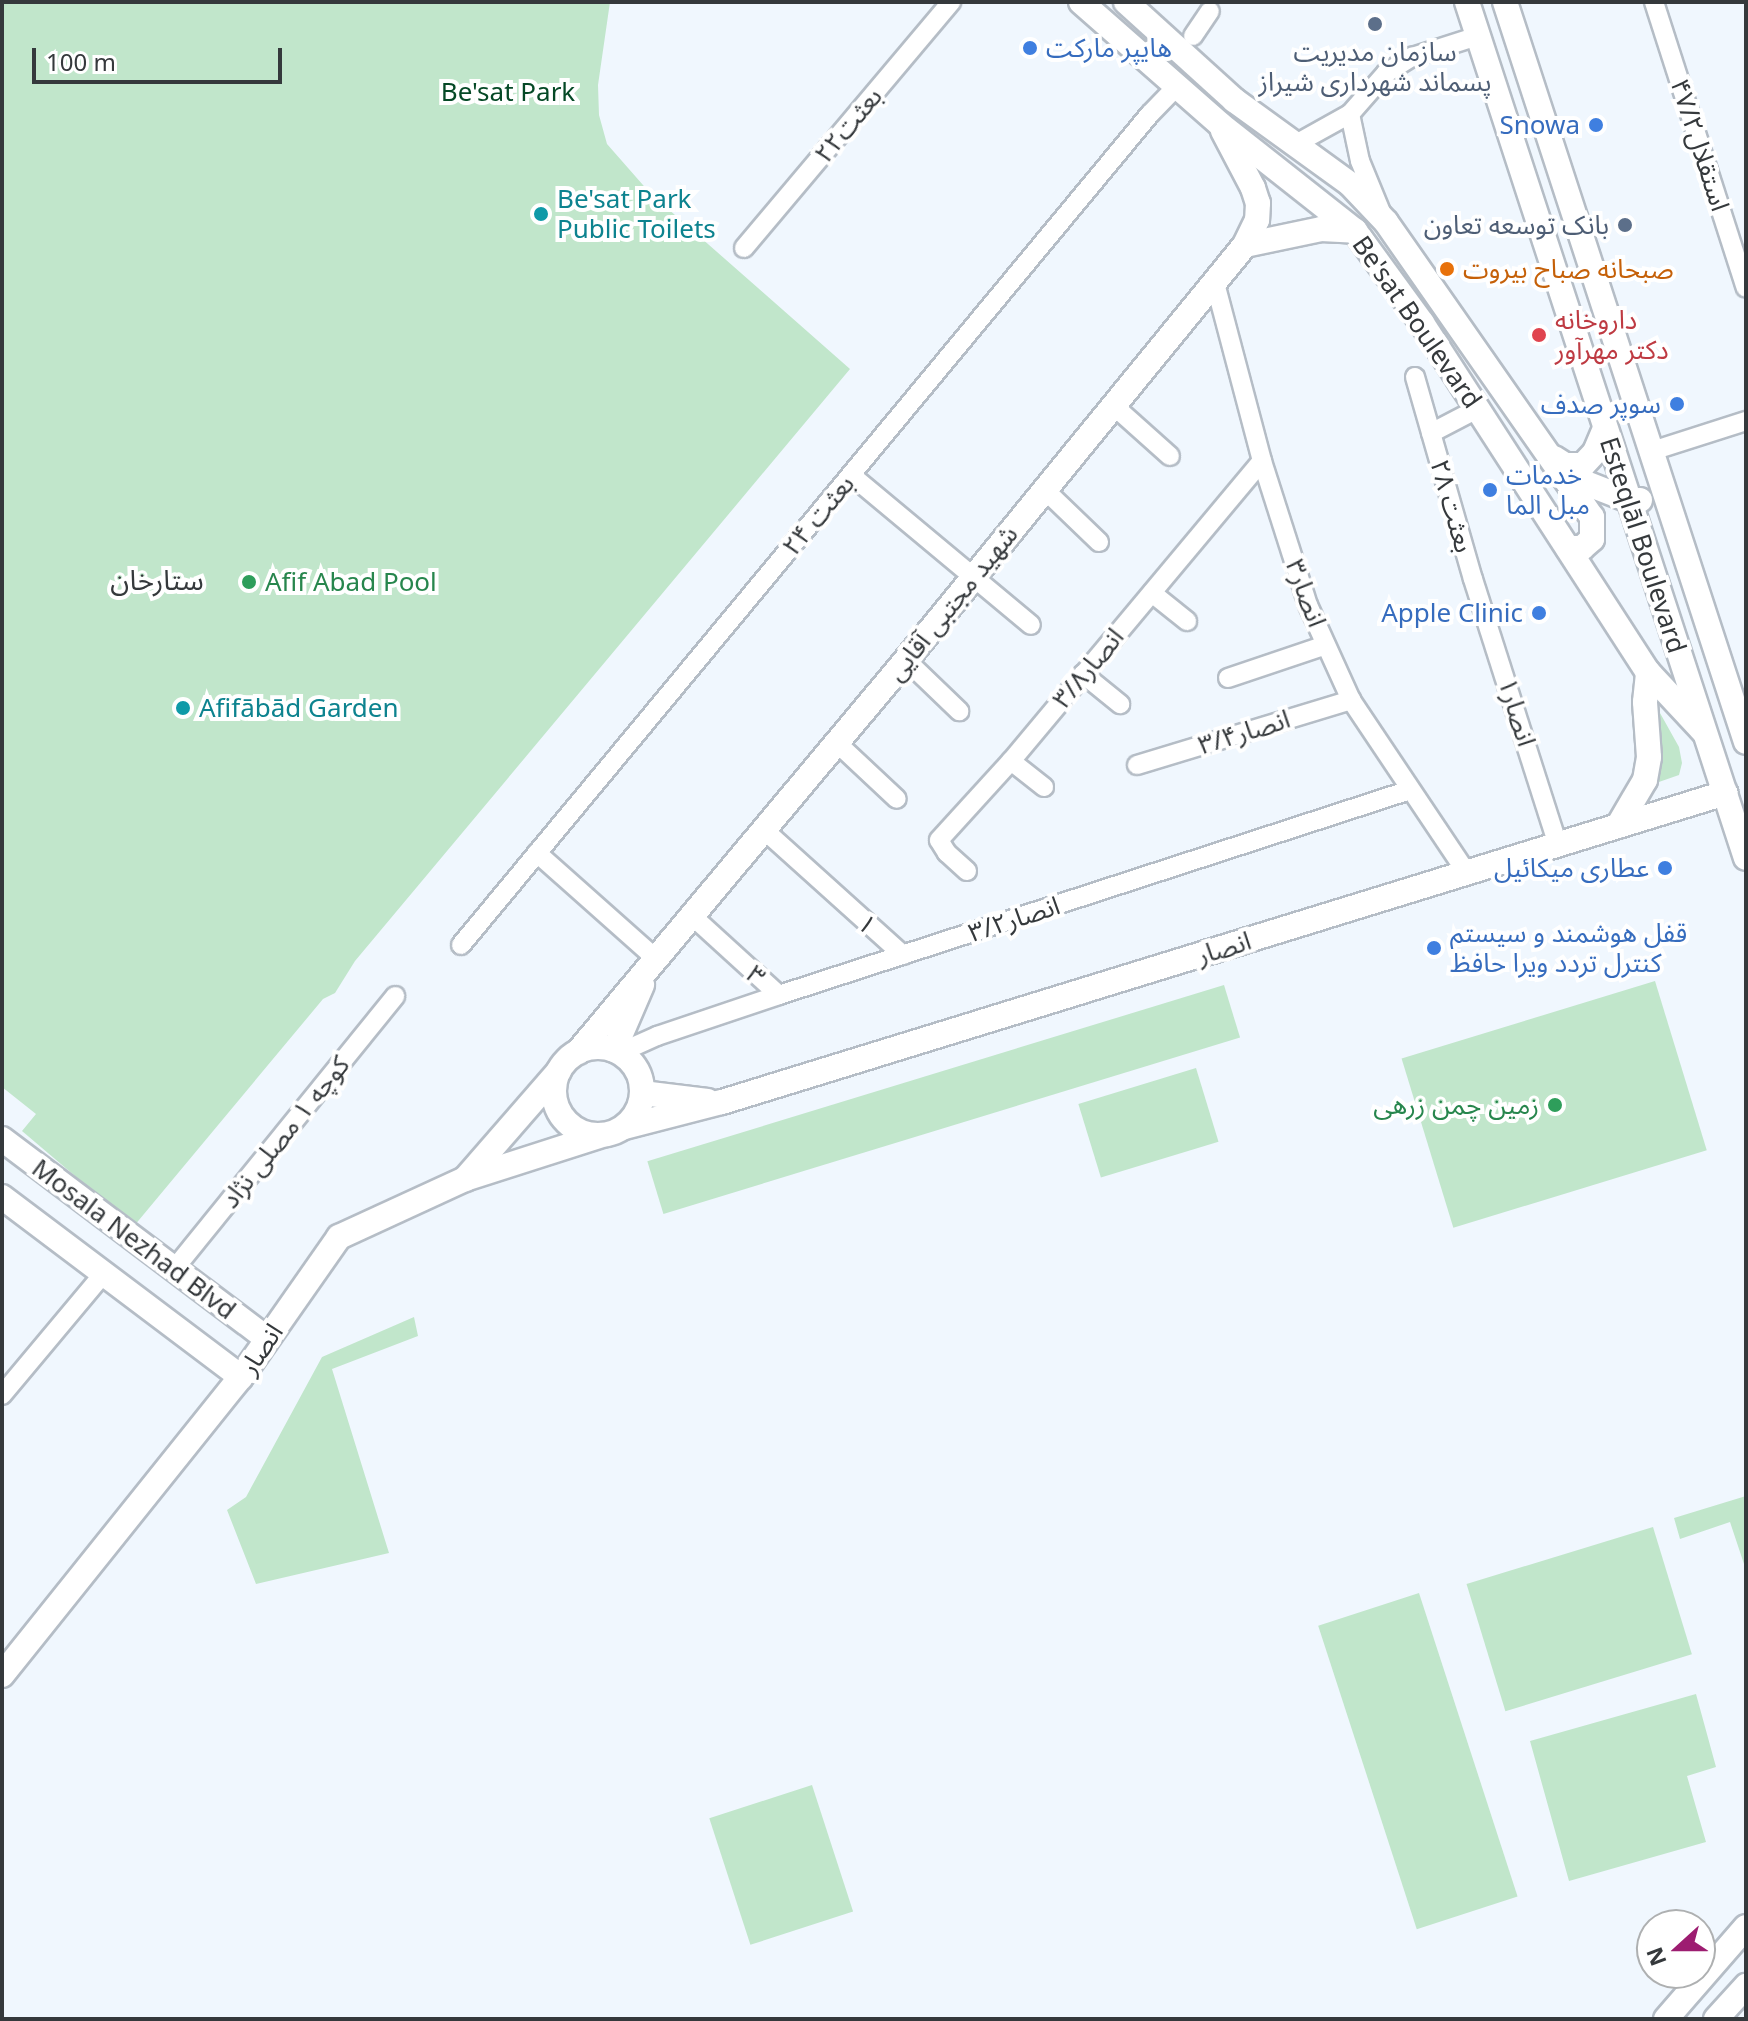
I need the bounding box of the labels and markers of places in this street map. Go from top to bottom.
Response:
marker: سازمان مدیریت پسماند شهرداری شیراز [1366,15,1384,33]
place label: هایپر مارکت [1046,32,1172,64]
place label: سازمان مدیریت پسماند شهرداری شیراز [1258,36,1492,98]
marker: هایپر مارکت [1021,39,1039,57]
place label: Snowa [1499,109,1580,141]
marker: Snowa [1587,116,1605,134]
place label: Be'sat Park Public Toilets [557,183,716,244]
marker: Be'sat Park Public Toilets [532,205,550,223]
place label: بانک توسعه تعاون [1424,209,1609,241]
marker: بانک توسعه تعاون [1616,216,1634,234]
place label: صبحانه صباح بیروت [1463,253,1674,285]
marker: صبحانه صباح بیروت [1438,260,1456,278]
place label: داروخانه دکتر مهرآور [1555,304,1669,366]
marker: داروخانه دکتر مهرآور [1530,326,1548,344]
place label: سوپر صدف [1541,388,1661,420]
marker: سوپر صدف [1668,395,1686,413]
place label: خدمات مبل الما [1506,459,1590,520]
marker: خدمات مبل الما [1481,481,1499,499]
place label: Afif Abad Pool [265,566,437,598]
marker: Afif Abad Pool [240,573,258,591]
place label: Apple Clinic [1381,597,1523,629]
marker: Apple Clinic [1530,604,1548,622]
place label: Afifābād Garden [199,692,399,724]
marker: Afifābād Garden [174,699,192,717]
place label: عطاری میکائیل [1494,852,1649,884]
marker: عطاری میکائیل [1656,859,1674,877]
place label: قفل هوشمند و سیستم کنترل تردد ویرا حافظ [1450,917,1687,978]
marker: قفل هوشمند و سیستم کنترل تردد ویرا حافظ [1425,939,1443,957]
place label: زمین چمن زرهی [1373,1089,1539,1121]
marker: زمین چمن زرهی [1546,1096,1564,1114]

